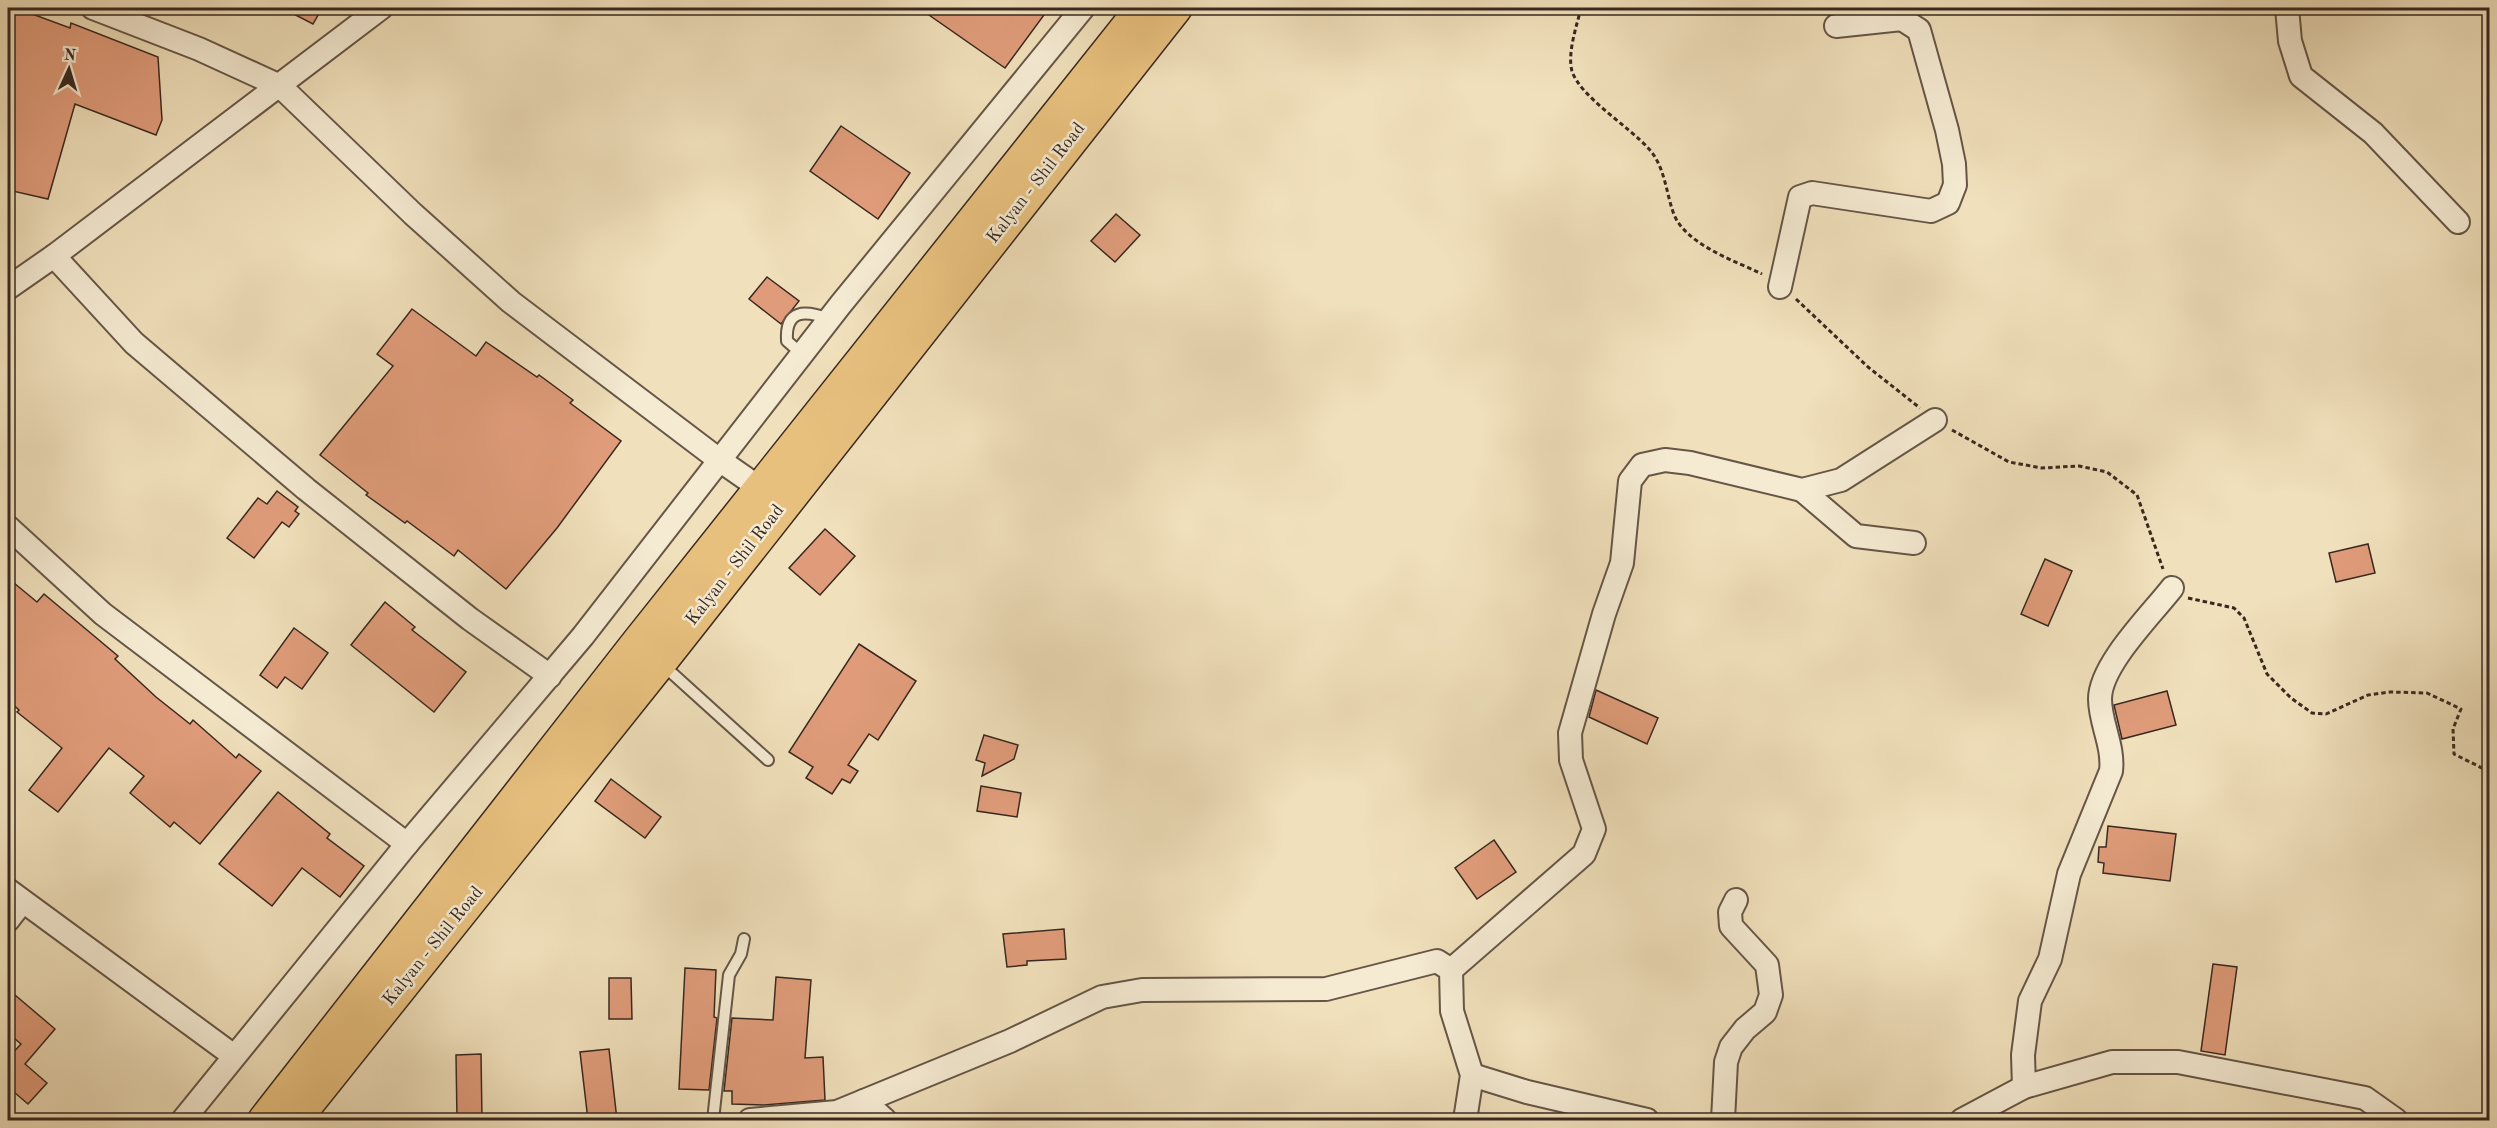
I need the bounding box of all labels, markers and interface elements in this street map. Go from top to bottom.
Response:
north arrow [39,39,99,99]
text: N [63,48,77,64]
street label: Kalyan - Shil Road [984,119,1088,247]
street label: Kalyan - Shil Road [683,501,787,629]
street label: Kalyan - Shil Road [380,883,486,1009]

